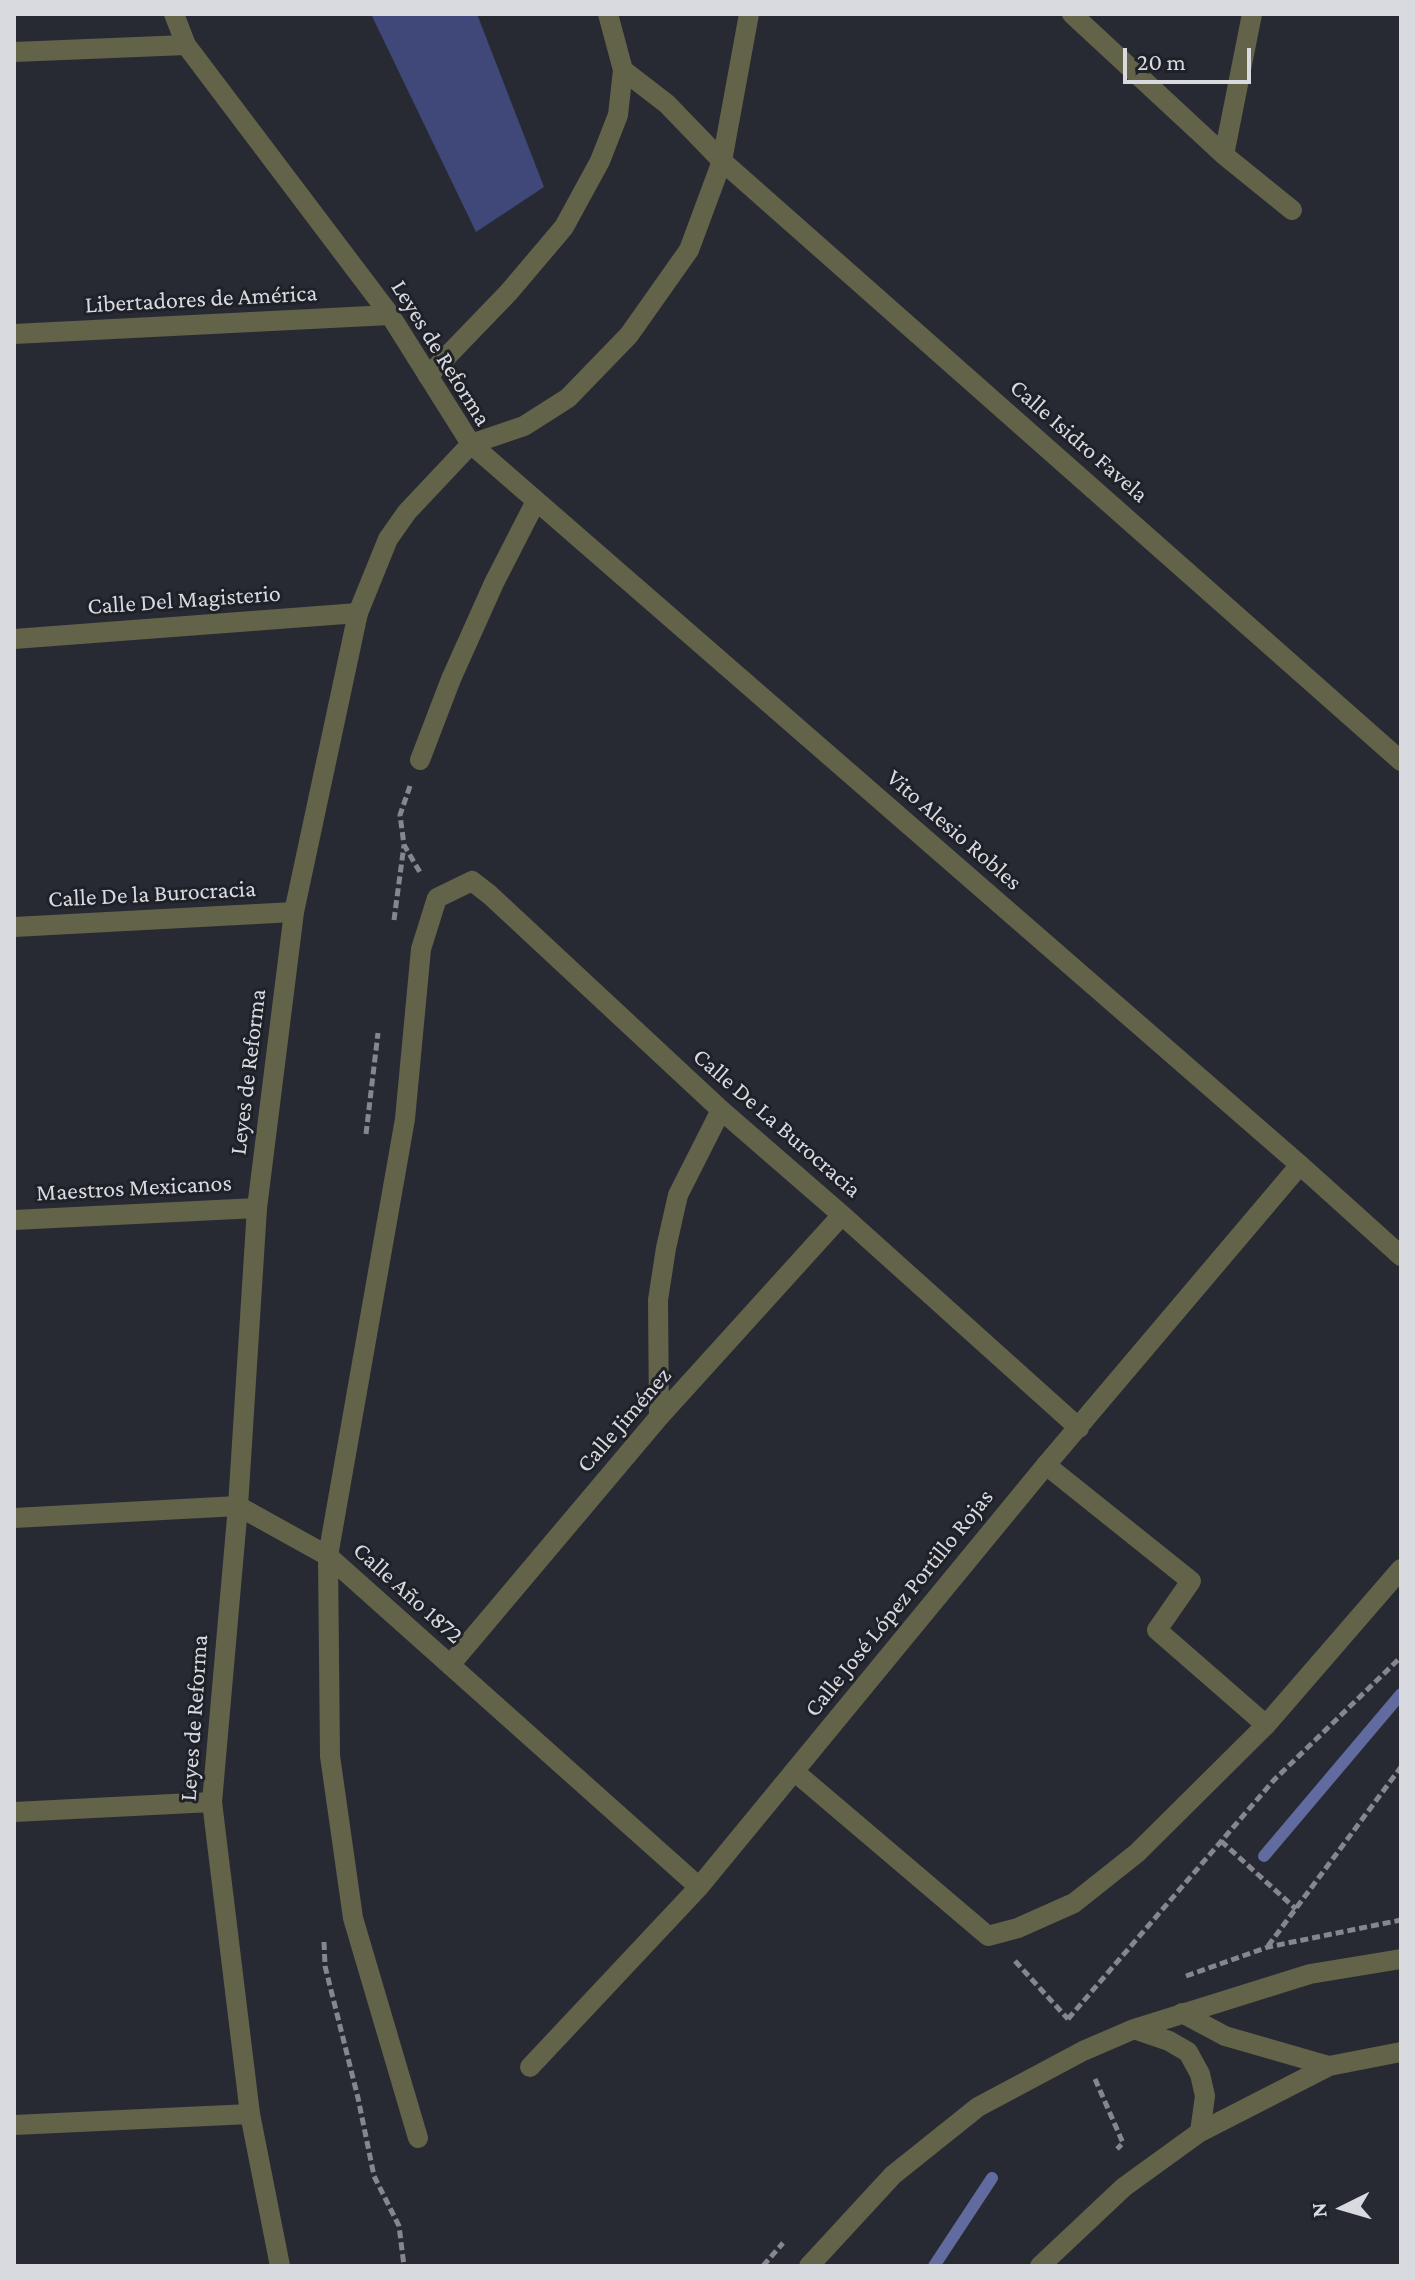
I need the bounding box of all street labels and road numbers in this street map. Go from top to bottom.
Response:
street label: Leyes de Reforma [385,275,497,431]
street label: Libertadores de América [84,279,318,319]
street label: Calle Isidro Favela [1004,373,1154,509]
street label: Calle Del Magisterio [86,579,282,621]
street label: Vito Alesio Robles [880,763,1028,897]
street label: Calle De la Burocracia [47,874,257,914]
street label: Leyes de Reforma [224,987,272,1157]
street label: Calle De La Burocracia [687,1042,867,1204]
street label: Maestros Mexicanos [35,1168,233,1208]
street label: Calle Jiménez [571,1362,677,1478]
street label: Calle José López Portillo Rojas [798,1483,1000,1723]
street label: Calle Año 1872 [347,1536,469,1650]
street label: Leyes de Reforma [174,1634,214,1802]

